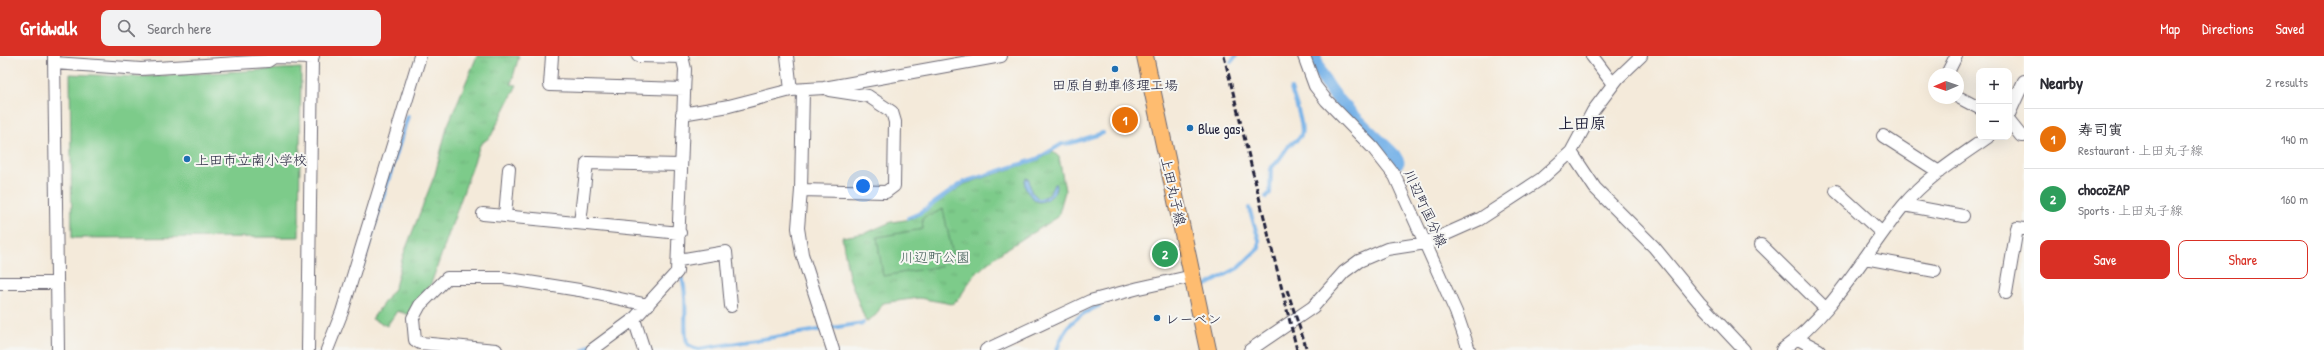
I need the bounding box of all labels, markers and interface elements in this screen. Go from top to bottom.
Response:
search box [101,10,381,46]
text: Gridwalk [20,15,77,41]
icon: search [115,17,137,39]
text: Search here [147,18,211,39]
text: Map [2160,19,2180,38]
text: Directions [2202,19,2253,38]
text: Saved [2275,19,2304,38]
marker: 田原自動車修理工場 [1110,64,1120,74]
north arrow [1928,68,1964,104]
map controls [1976,68,2012,140]
button: + [1976,68,2012,104]
text: Nearby [2040,71,2083,94]
text: 2 results [2266,73,2308,91]
place label: 田原自動車修理工場 [1052,75,1178,94]
button: − [1976,104,2012,140]
pin: 1 [1112,105,1138,135]
district label: 上田原 [1558,112,1606,134]
place label: Blue gas [1198,119,1240,139]
text: 寿司寅 [2078,119,2123,140]
marker: Blue gas [1185,123,1195,133]
text: 1 [2051,130,2055,148]
text: 140 m [2281,130,2308,148]
text: Restaurant · 上田丸子線 [2078,141,2203,159]
place label: 上田市立南小学校 [195,150,307,169]
marker: 上田市立南小学校 [182,154,192,164]
street label: 上田丸子線 [1157,155,1191,227]
street label: 川辺町国分線 [1400,166,1452,250]
your location [853,176,873,196]
text: chocoZAP [2078,179,2130,200]
text: 2 [2050,190,2056,208]
text: 160 m [2280,190,2308,208]
text: Sports · 上田丸子線 [2078,201,2183,219]
pin: 2 [1152,239,1178,269]
button: Save [2040,240,2170,279]
button: Share [2178,240,2308,279]
park label: 川辺町公園 [900,247,970,266]
place label: レーベン [1165,309,1222,328]
marker: レーベン [1152,313,1162,323]

